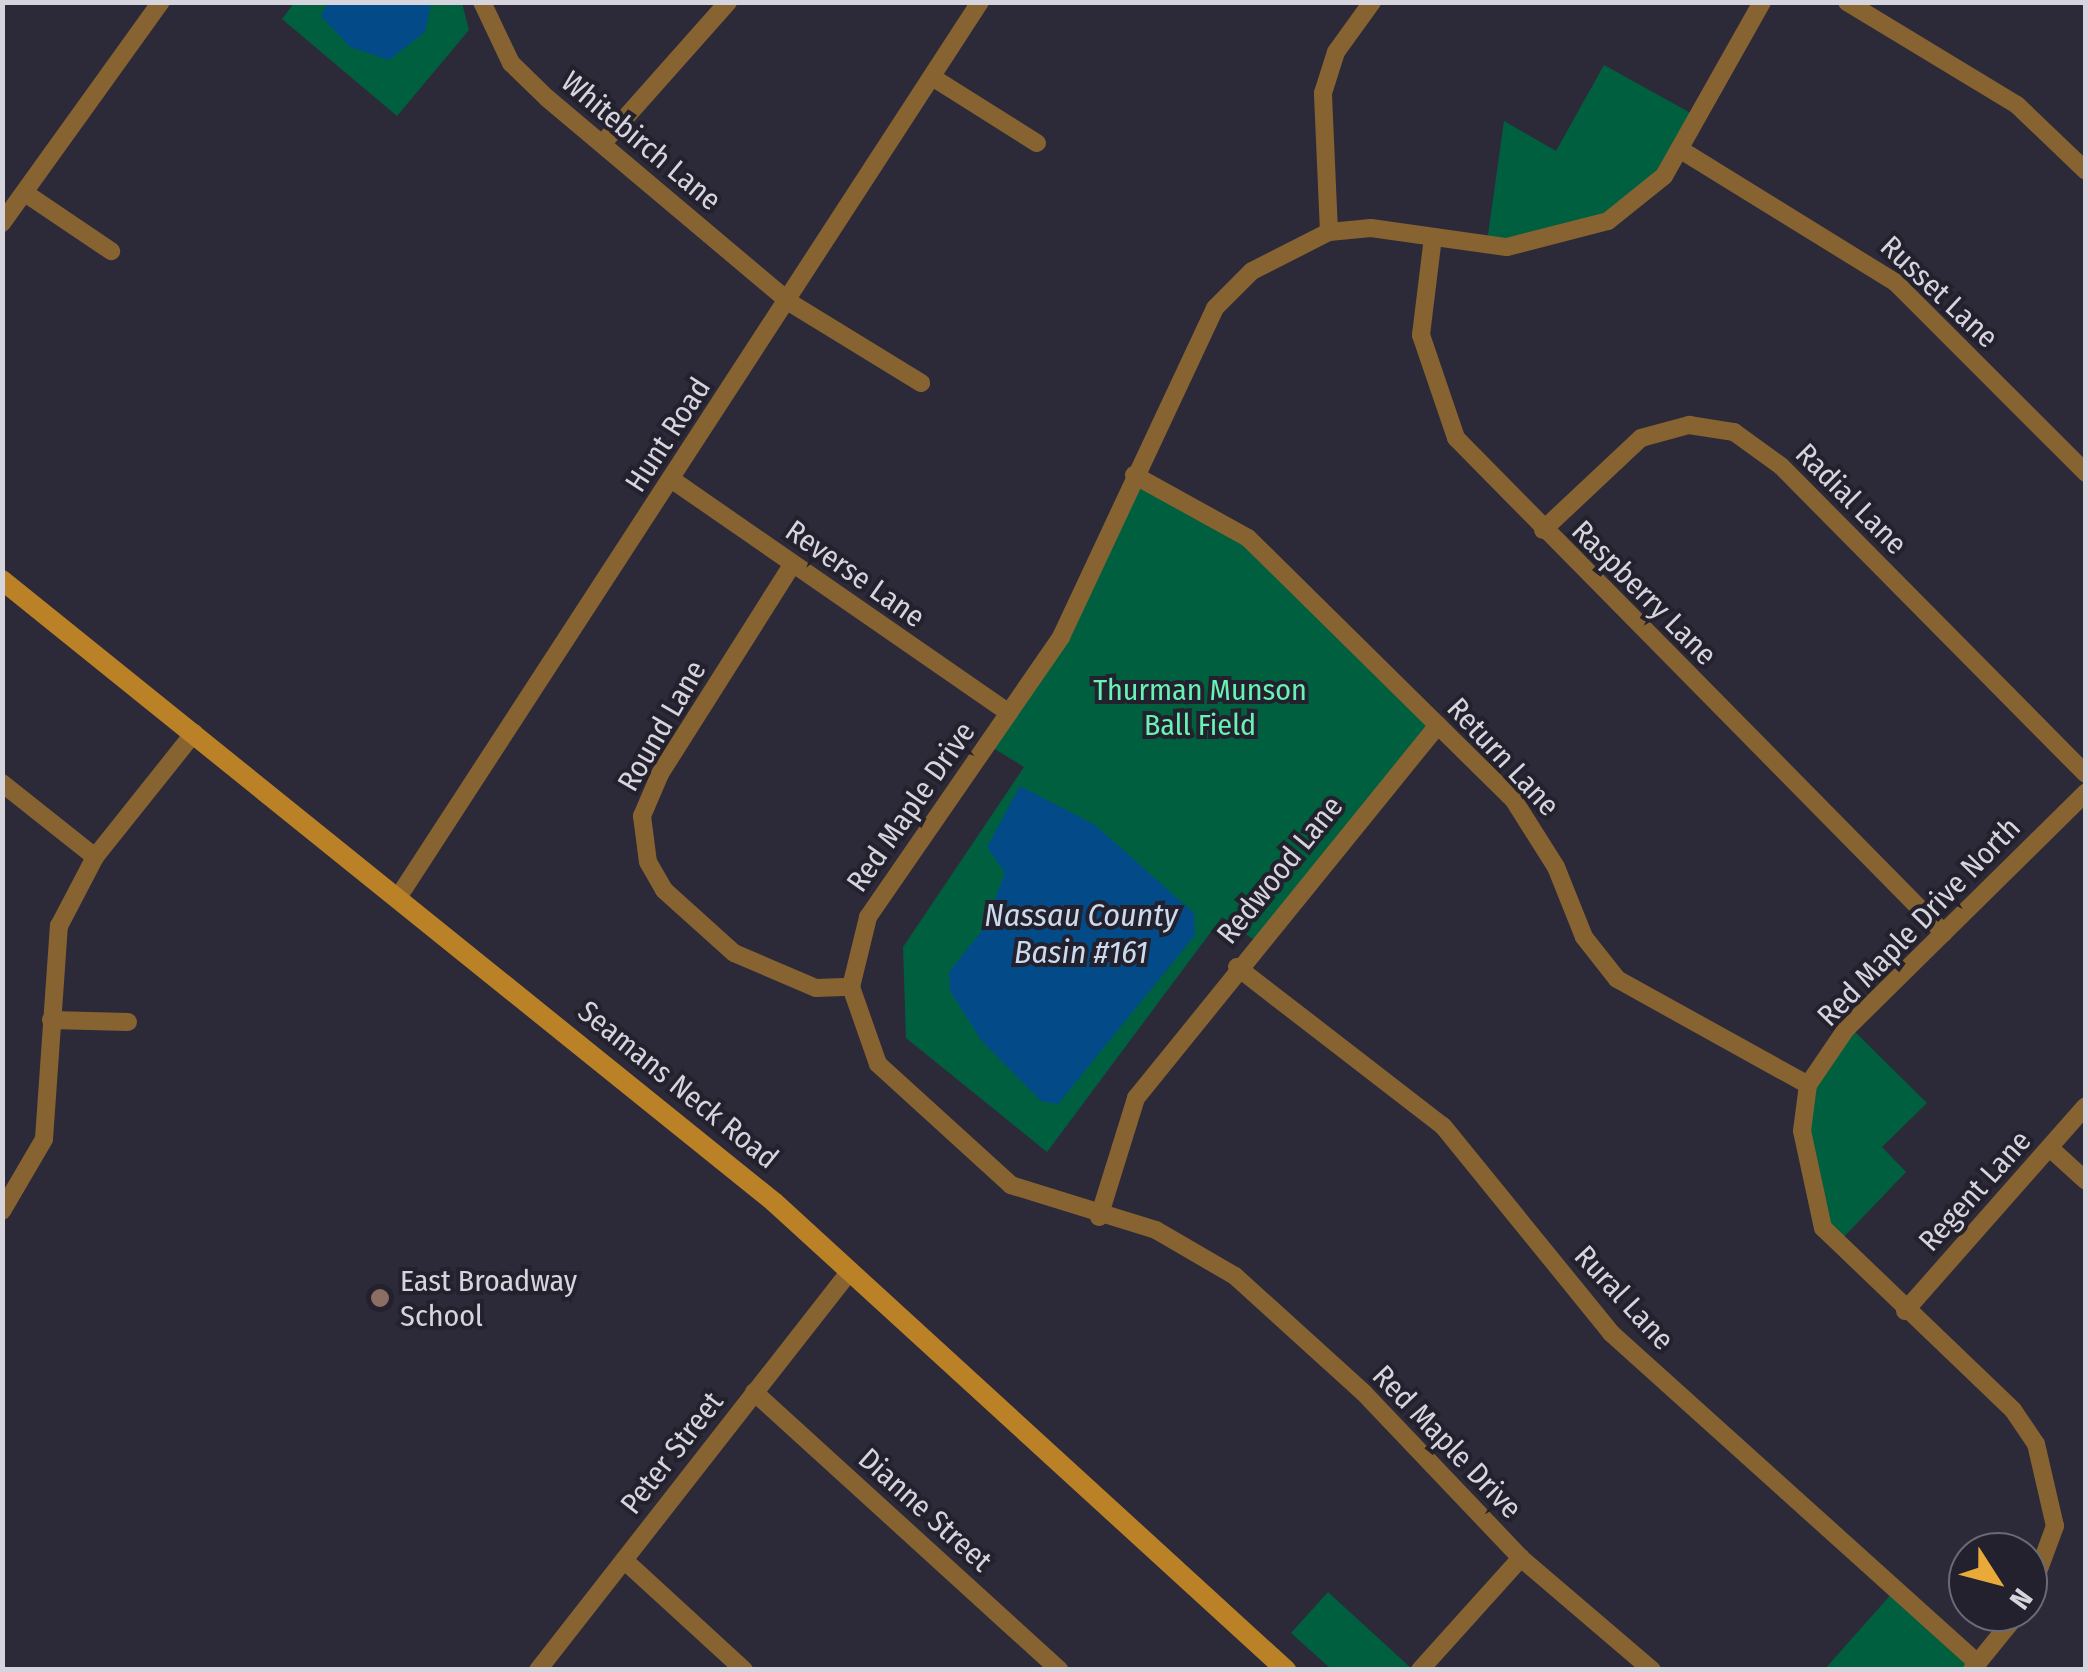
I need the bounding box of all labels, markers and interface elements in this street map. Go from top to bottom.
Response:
street label: Whitebirch Lane [554,64,728,218]
street label: Russet Lane [1873,229,2005,355]
street label: Hunt Road [618,371,718,499]
street label: Radial Lane [1788,436,1914,562]
street label: Reverse Lane [778,513,932,635]
street label: Raspberry Lane [1564,513,1724,673]
street label: Round Lane [610,654,714,798]
park label: Thurman Munson Ball Field [1093,672,1307,742]
street label: Return Lane [1439,691,1567,823]
street label: Red Maple Drive [839,715,983,899]
street label: Redwood Lane [1210,789,1350,951]
street label: Red Maple Drive North [1810,810,2028,1034]
water label: Nassau County Basin #161 [984,897,1178,972]
street label: Seamans Neck Road [571,993,785,1177]
street label: Regent Lane [1911,1123,2039,1259]
street label: Rural Lane [1567,1238,1681,1358]
place label: East Broadway School [400,1263,577,1334]
marker: East Broadway School [369,1287,391,1309]
street label: Red Maple Drive [1365,1358,1529,1526]
street label: Peter Street [613,1385,731,1521]
street label: Dianne Street [851,1441,999,1579]
north arrow [1948,1532,2048,1632]
text: N [2003,1582,2039,1615]

